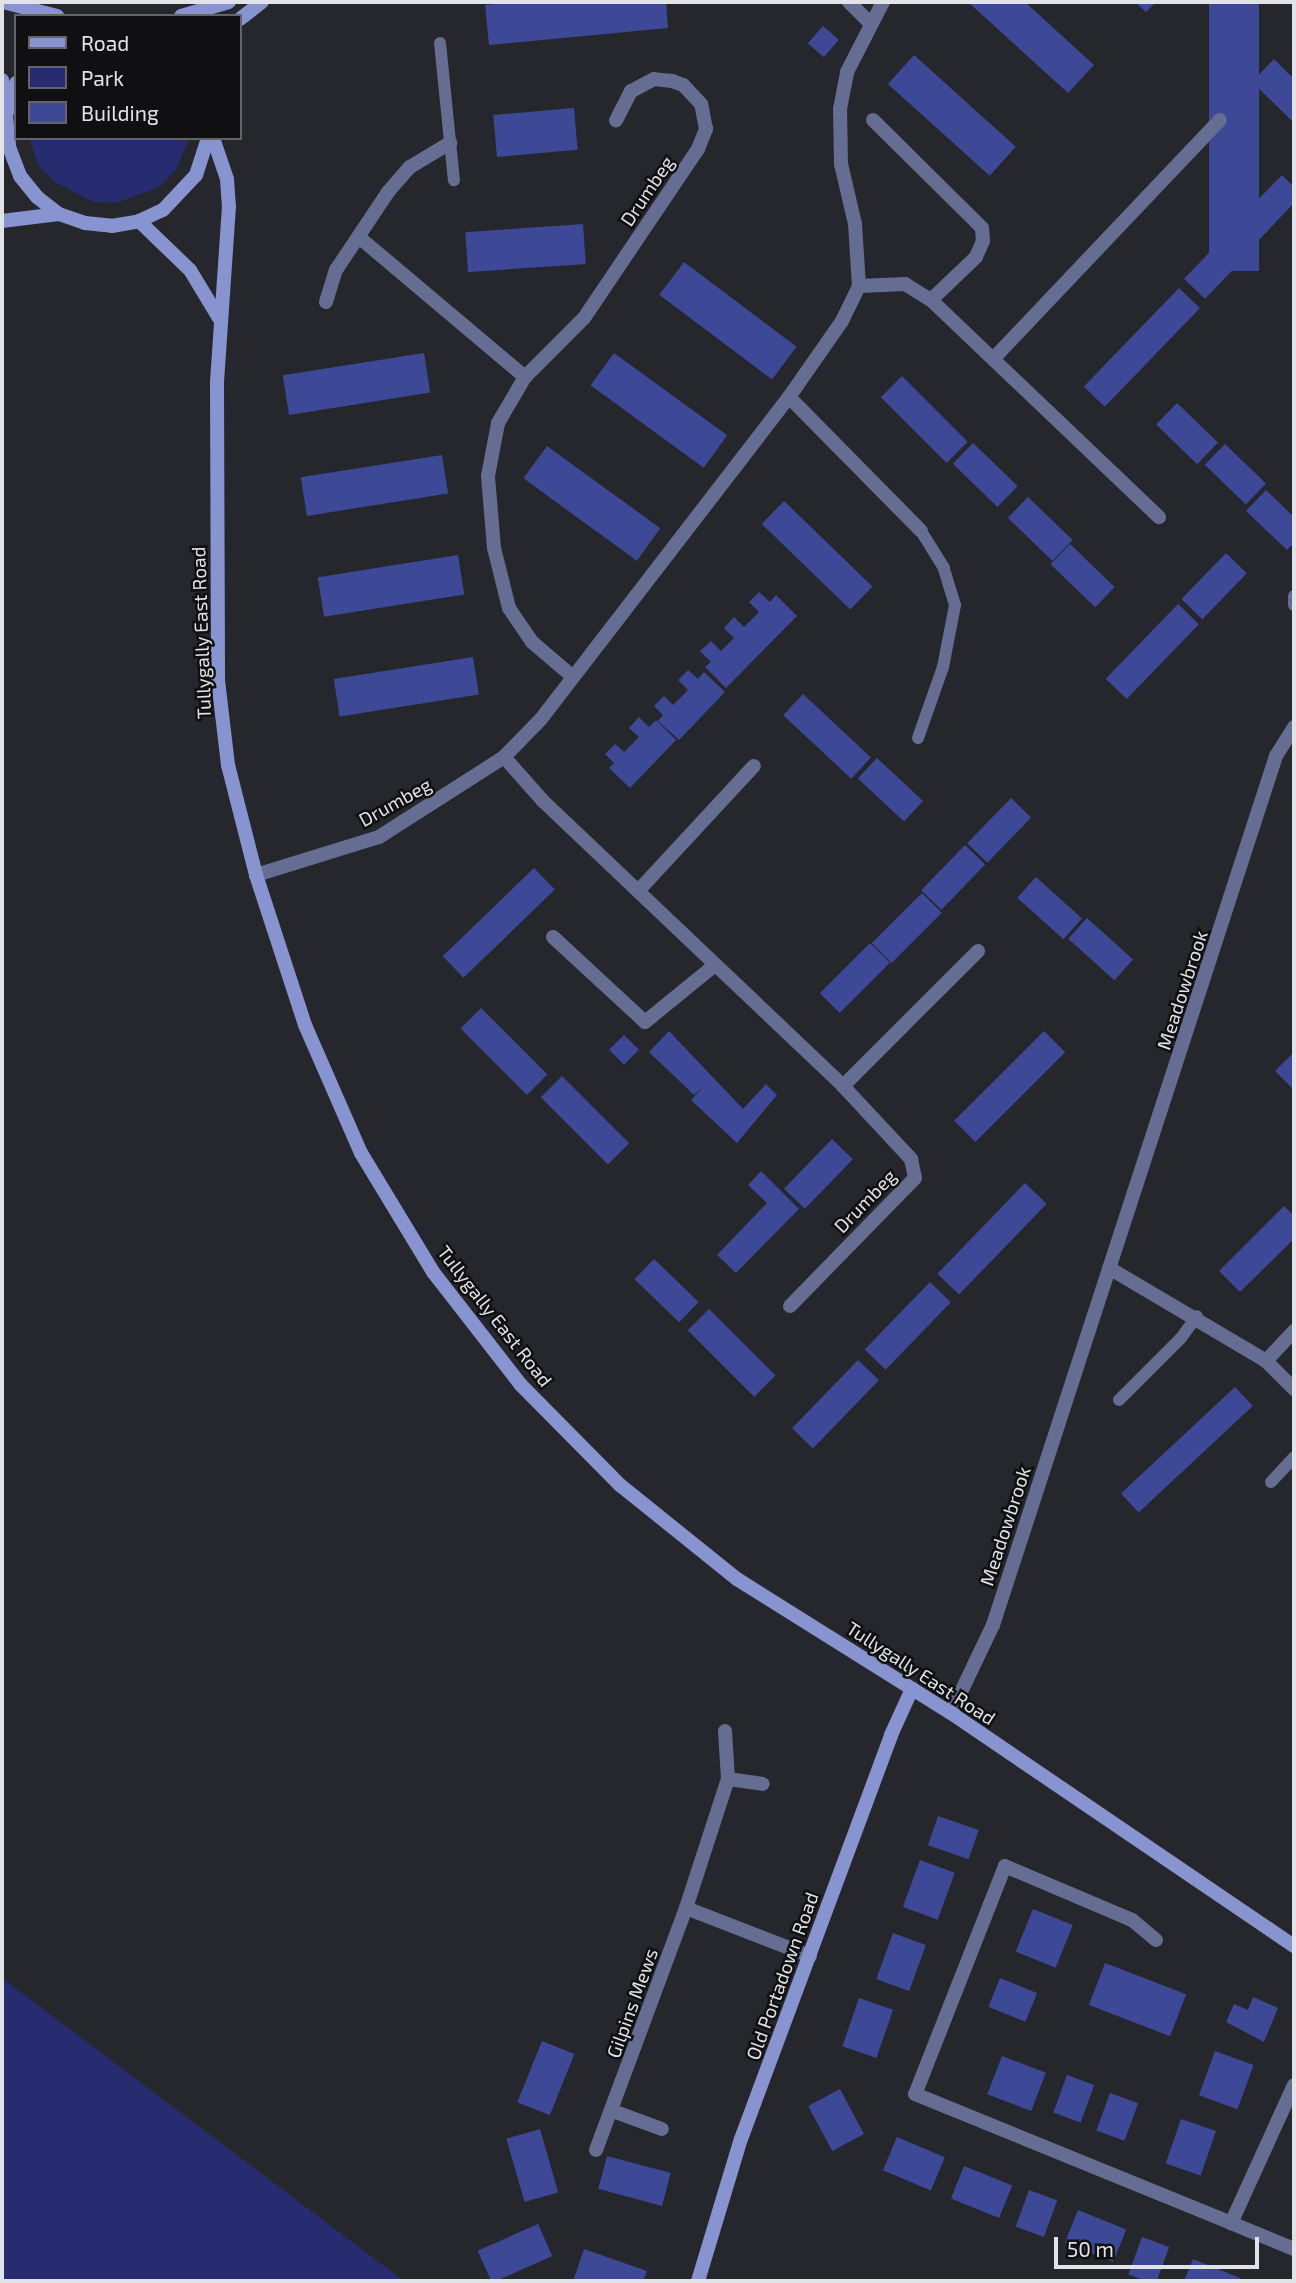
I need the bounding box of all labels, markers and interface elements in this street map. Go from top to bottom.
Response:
legend [14,14,242,140]
text: Road [81,30,129,55]
text: Park [81,65,124,90]
text: Building [81,100,159,125]
street label: Drumbeg [615,152,679,230]
street label: Tullygally East Road [187,546,215,720]
street label: Drumbeg [355,773,435,831]
street label: Meadowbrook [1152,927,1212,1053]
street label: Drumbeg [829,1165,901,1237]
street label: Tullygally East Road [433,1241,557,1391]
street label: Meadowbrook [975,1463,1035,1589]
street label: Tullygally East Road [842,1616,1000,1730]
street label: Old Portadown Road [741,1889,823,2063]
street label: Gilpins Mews [602,1945,662,2061]
scale bar [1058,2224,1263,2268]
text: 50 m [1067,2236,1114,2261]

